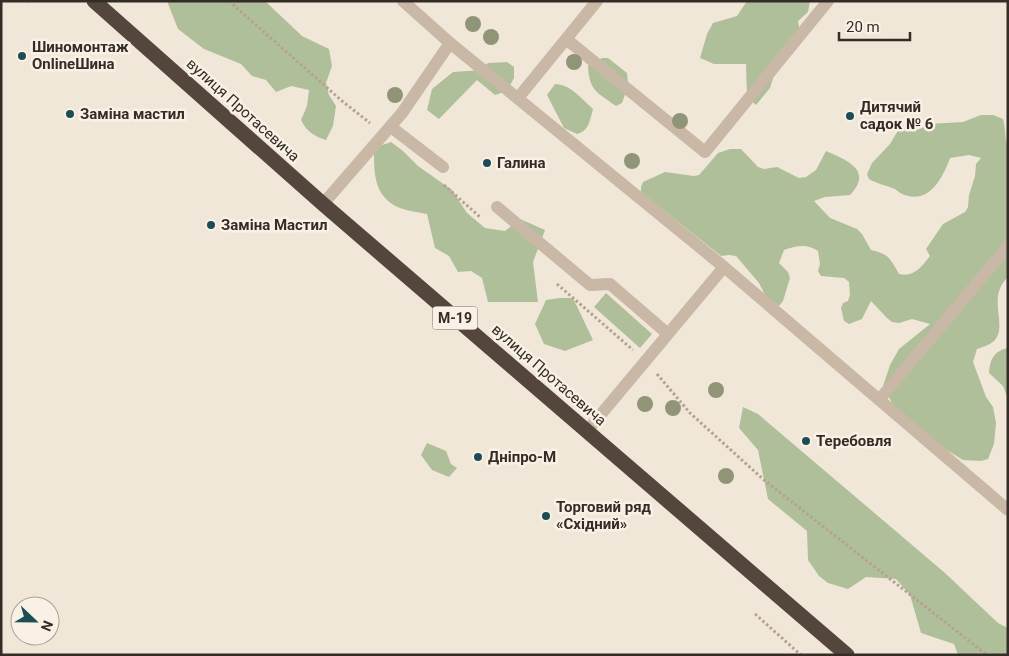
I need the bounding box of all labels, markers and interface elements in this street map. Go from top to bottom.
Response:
scale bar [839,10,910,42]
text: 20 m [846,18,880,36]
place label: Шиномонтаж OnlineШина [32,38,129,73]
marker: Шиномонтаж OnlineШина [16,50,28,62]
street label: вулиця Протасевича [183,55,303,165]
place label: Дитячий садок № 6 [860,98,934,133]
place label: Заміна мастил [80,105,185,123]
marker: Заміна мастил [64,108,76,120]
marker: Дитячий садок № 6 [844,110,856,122]
place label: Галина [497,154,546,172]
marker: Галина [481,157,493,169]
place label: Заміна Мастил [221,216,328,234]
marker: Заміна Мастил [205,219,217,231]
road number: М-19 [432,306,478,330]
street label: вулиця Протасевича [488,320,610,430]
place label: Теребовля [816,432,892,450]
marker: Теребовля [800,435,812,447]
place label: Дніпро-М [488,448,556,466]
marker: Дніпро-М [472,451,484,463]
place label: Торговий ряд «Східний» [556,498,652,533]
marker: Торговий ряд «Східний» [540,510,552,522]
north arrow [10,596,60,646]
text: N [38,618,56,633]

